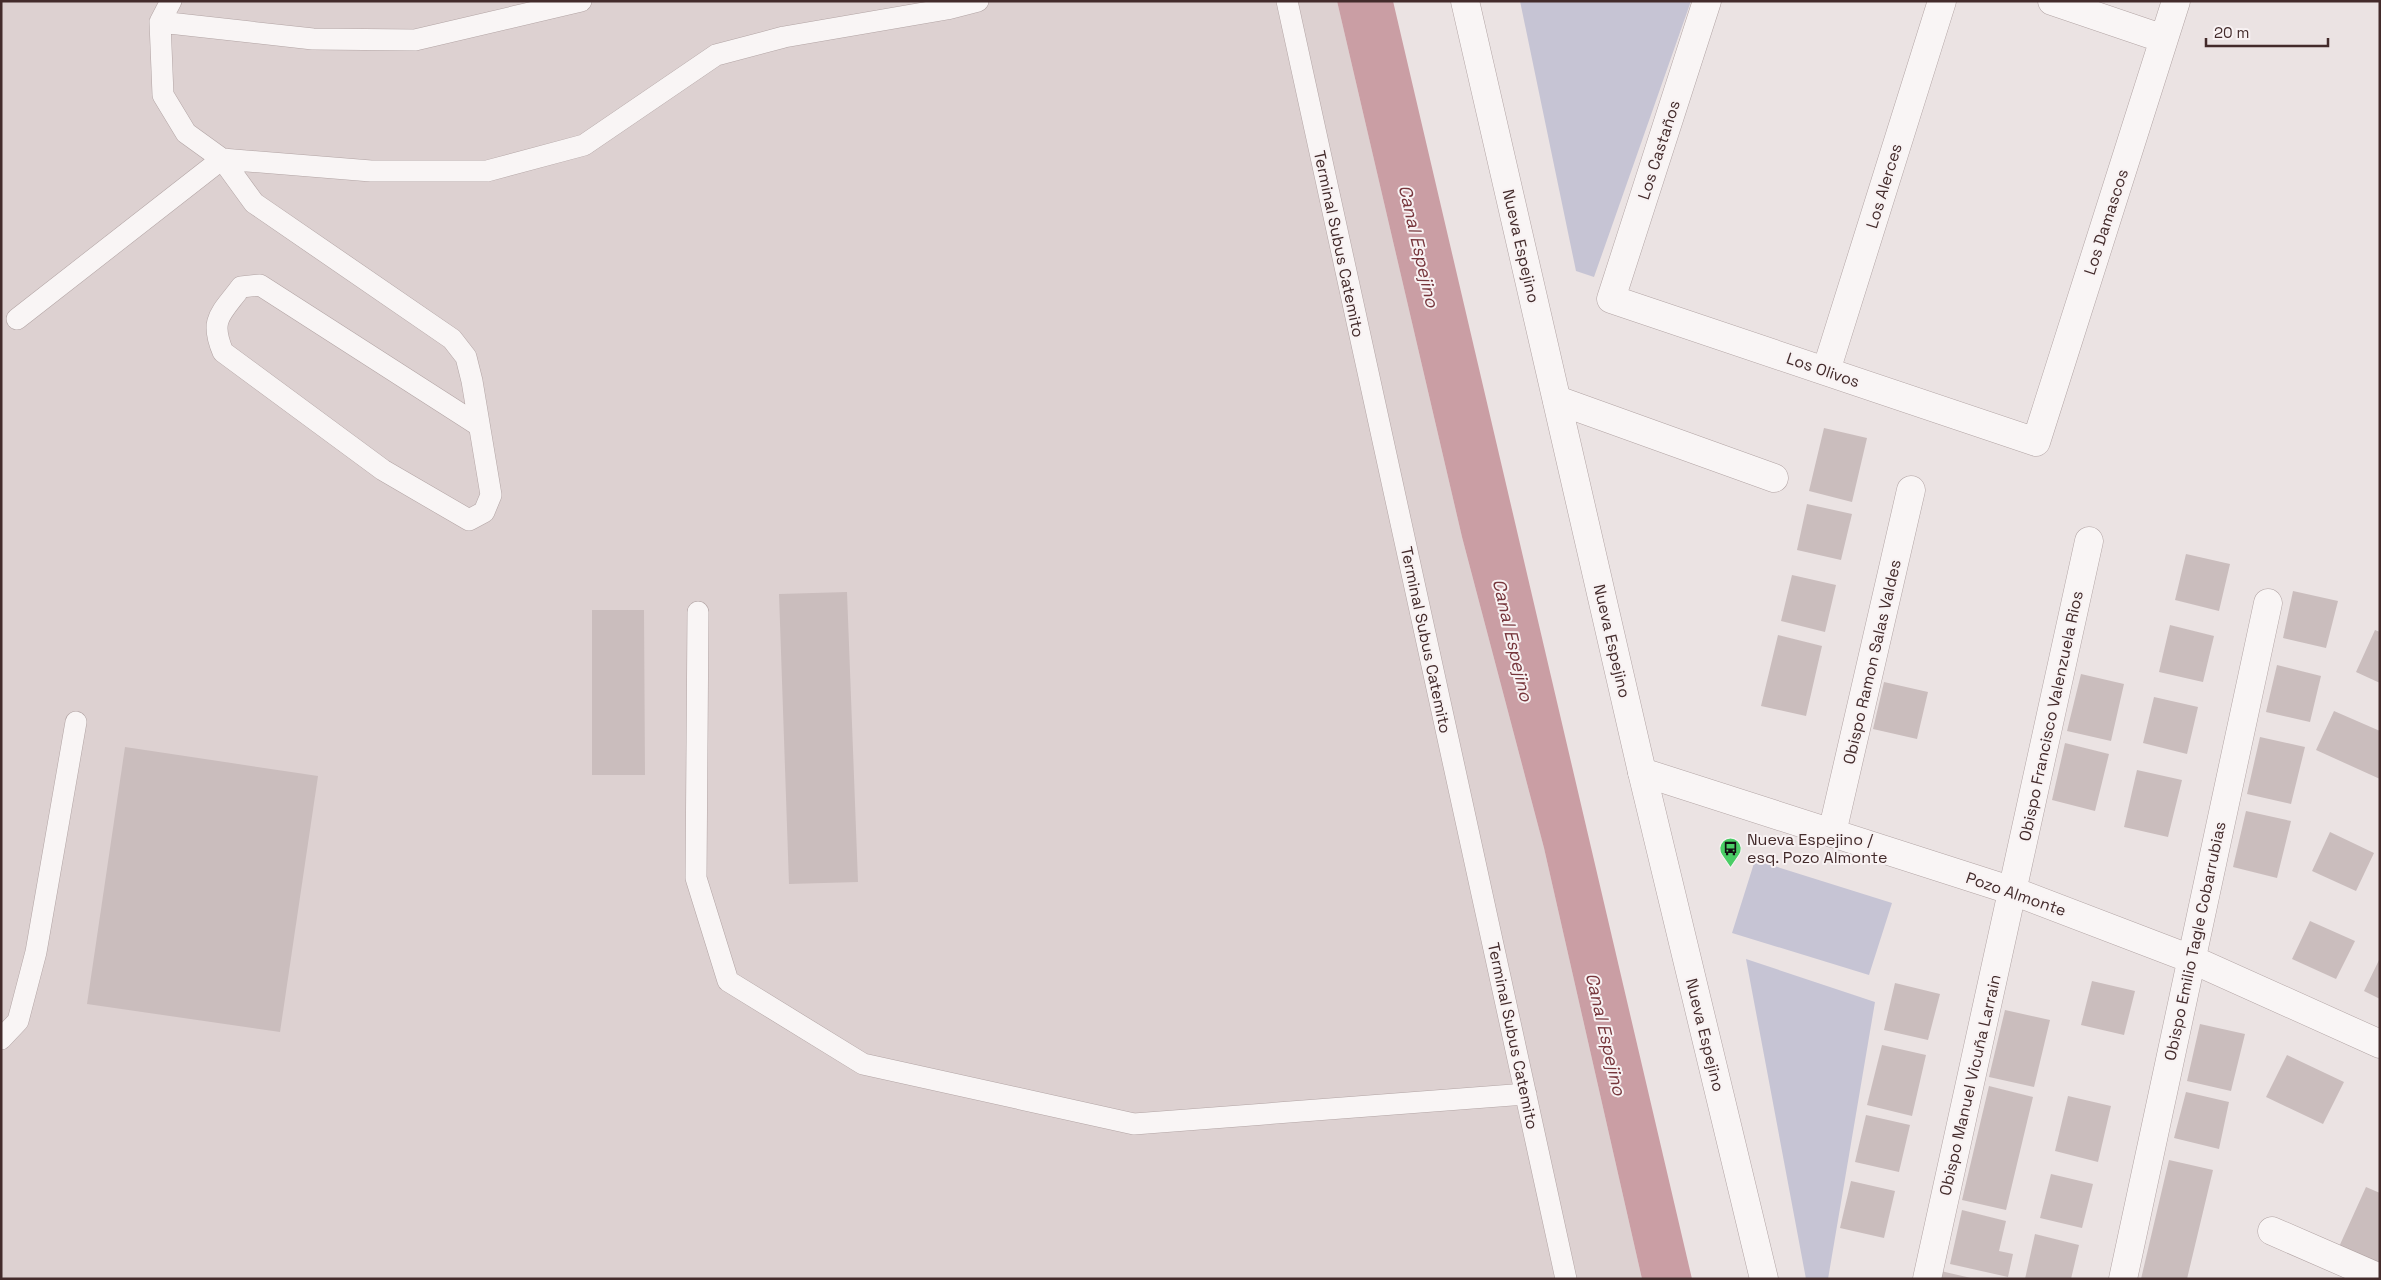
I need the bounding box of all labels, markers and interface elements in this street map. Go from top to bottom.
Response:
scale bar [2206,15,2328,47]
text: 20 m [2214,23,2249,42]
street label: Los Castaños [1633,98,1685,202]
street label: Los Alerces [1861,141,1907,231]
street label: Terminal Subus Catemito [1309,149,1369,339]
street label: Los Damascos [2079,166,2133,278]
water label: Canal Espejino [1394,182,1444,310]
street label: Nueva Espejino [1498,187,1544,305]
street label: Los Olivos [1784,348,1862,392]
street label: Terminal Subus Catemito [1396,545,1456,735]
street label: Obispo Ramon Salas Valdes [1838,558,1906,766]
water label: Canal Espejino [1488,576,1538,704]
street label: Nueva Espejino [1589,582,1635,700]
street label: Obispo Francisco Valenzuela Rios [2014,589,2088,843]
street label: Obispo Emilio Tagle Cobarrubias [2159,820,2231,1062]
place label: Nueva Espejino / esq. Pozo Almonte [1747,829,1887,868]
bus stop icon: Nueva Espejino / esq. Pozo Almonte [1719,836,1743,867]
street label: Pozo Almonte [1963,867,2069,921]
street label: Terminal Subus Catemito [1483,941,1543,1131]
water label: Canal Espejino [1581,970,1631,1098]
street label: Obispo Manuel Vicuña Larrain [1934,972,2006,1198]
street label: Nueva Espejino [1681,976,1729,1094]

